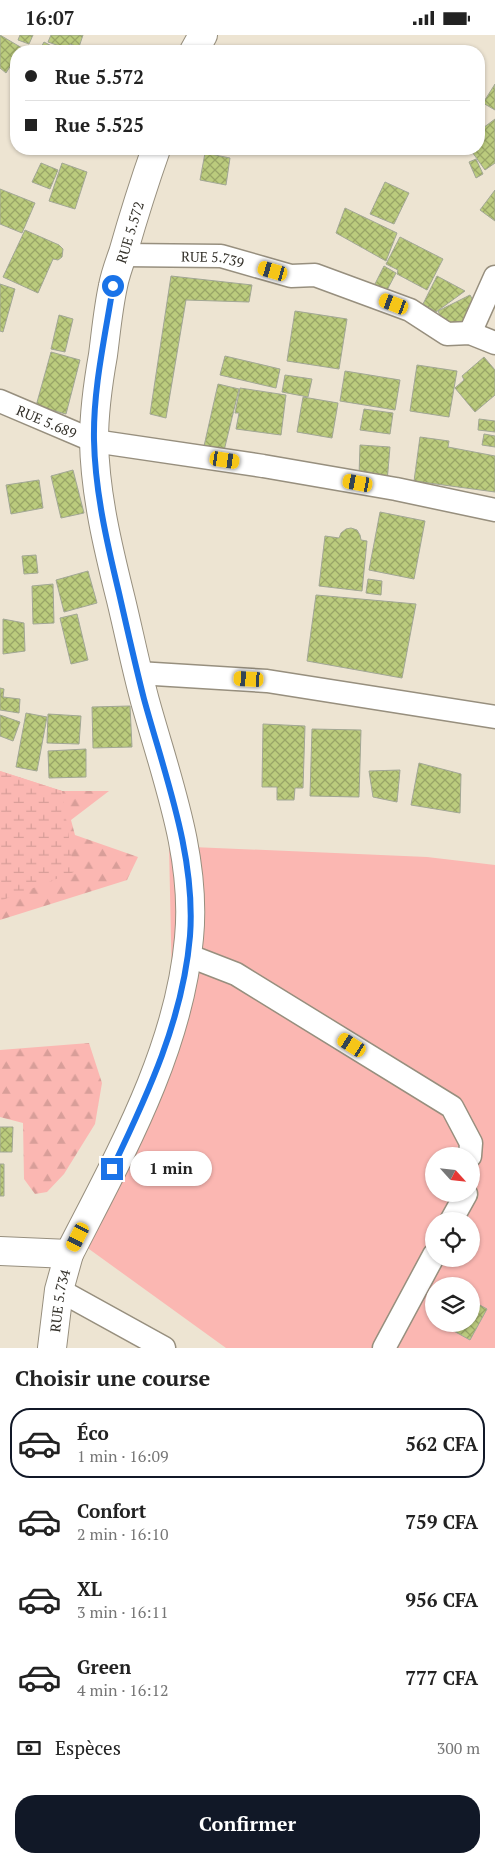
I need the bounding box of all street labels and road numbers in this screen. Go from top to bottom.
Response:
street label: RUE 5.572 [111,199,147,266]
street label: RUE 5.739 [181,246,247,272]
street label: RUE 5.689 [14,400,80,442]
street label: RUE 5.734 [45,1266,74,1333]

